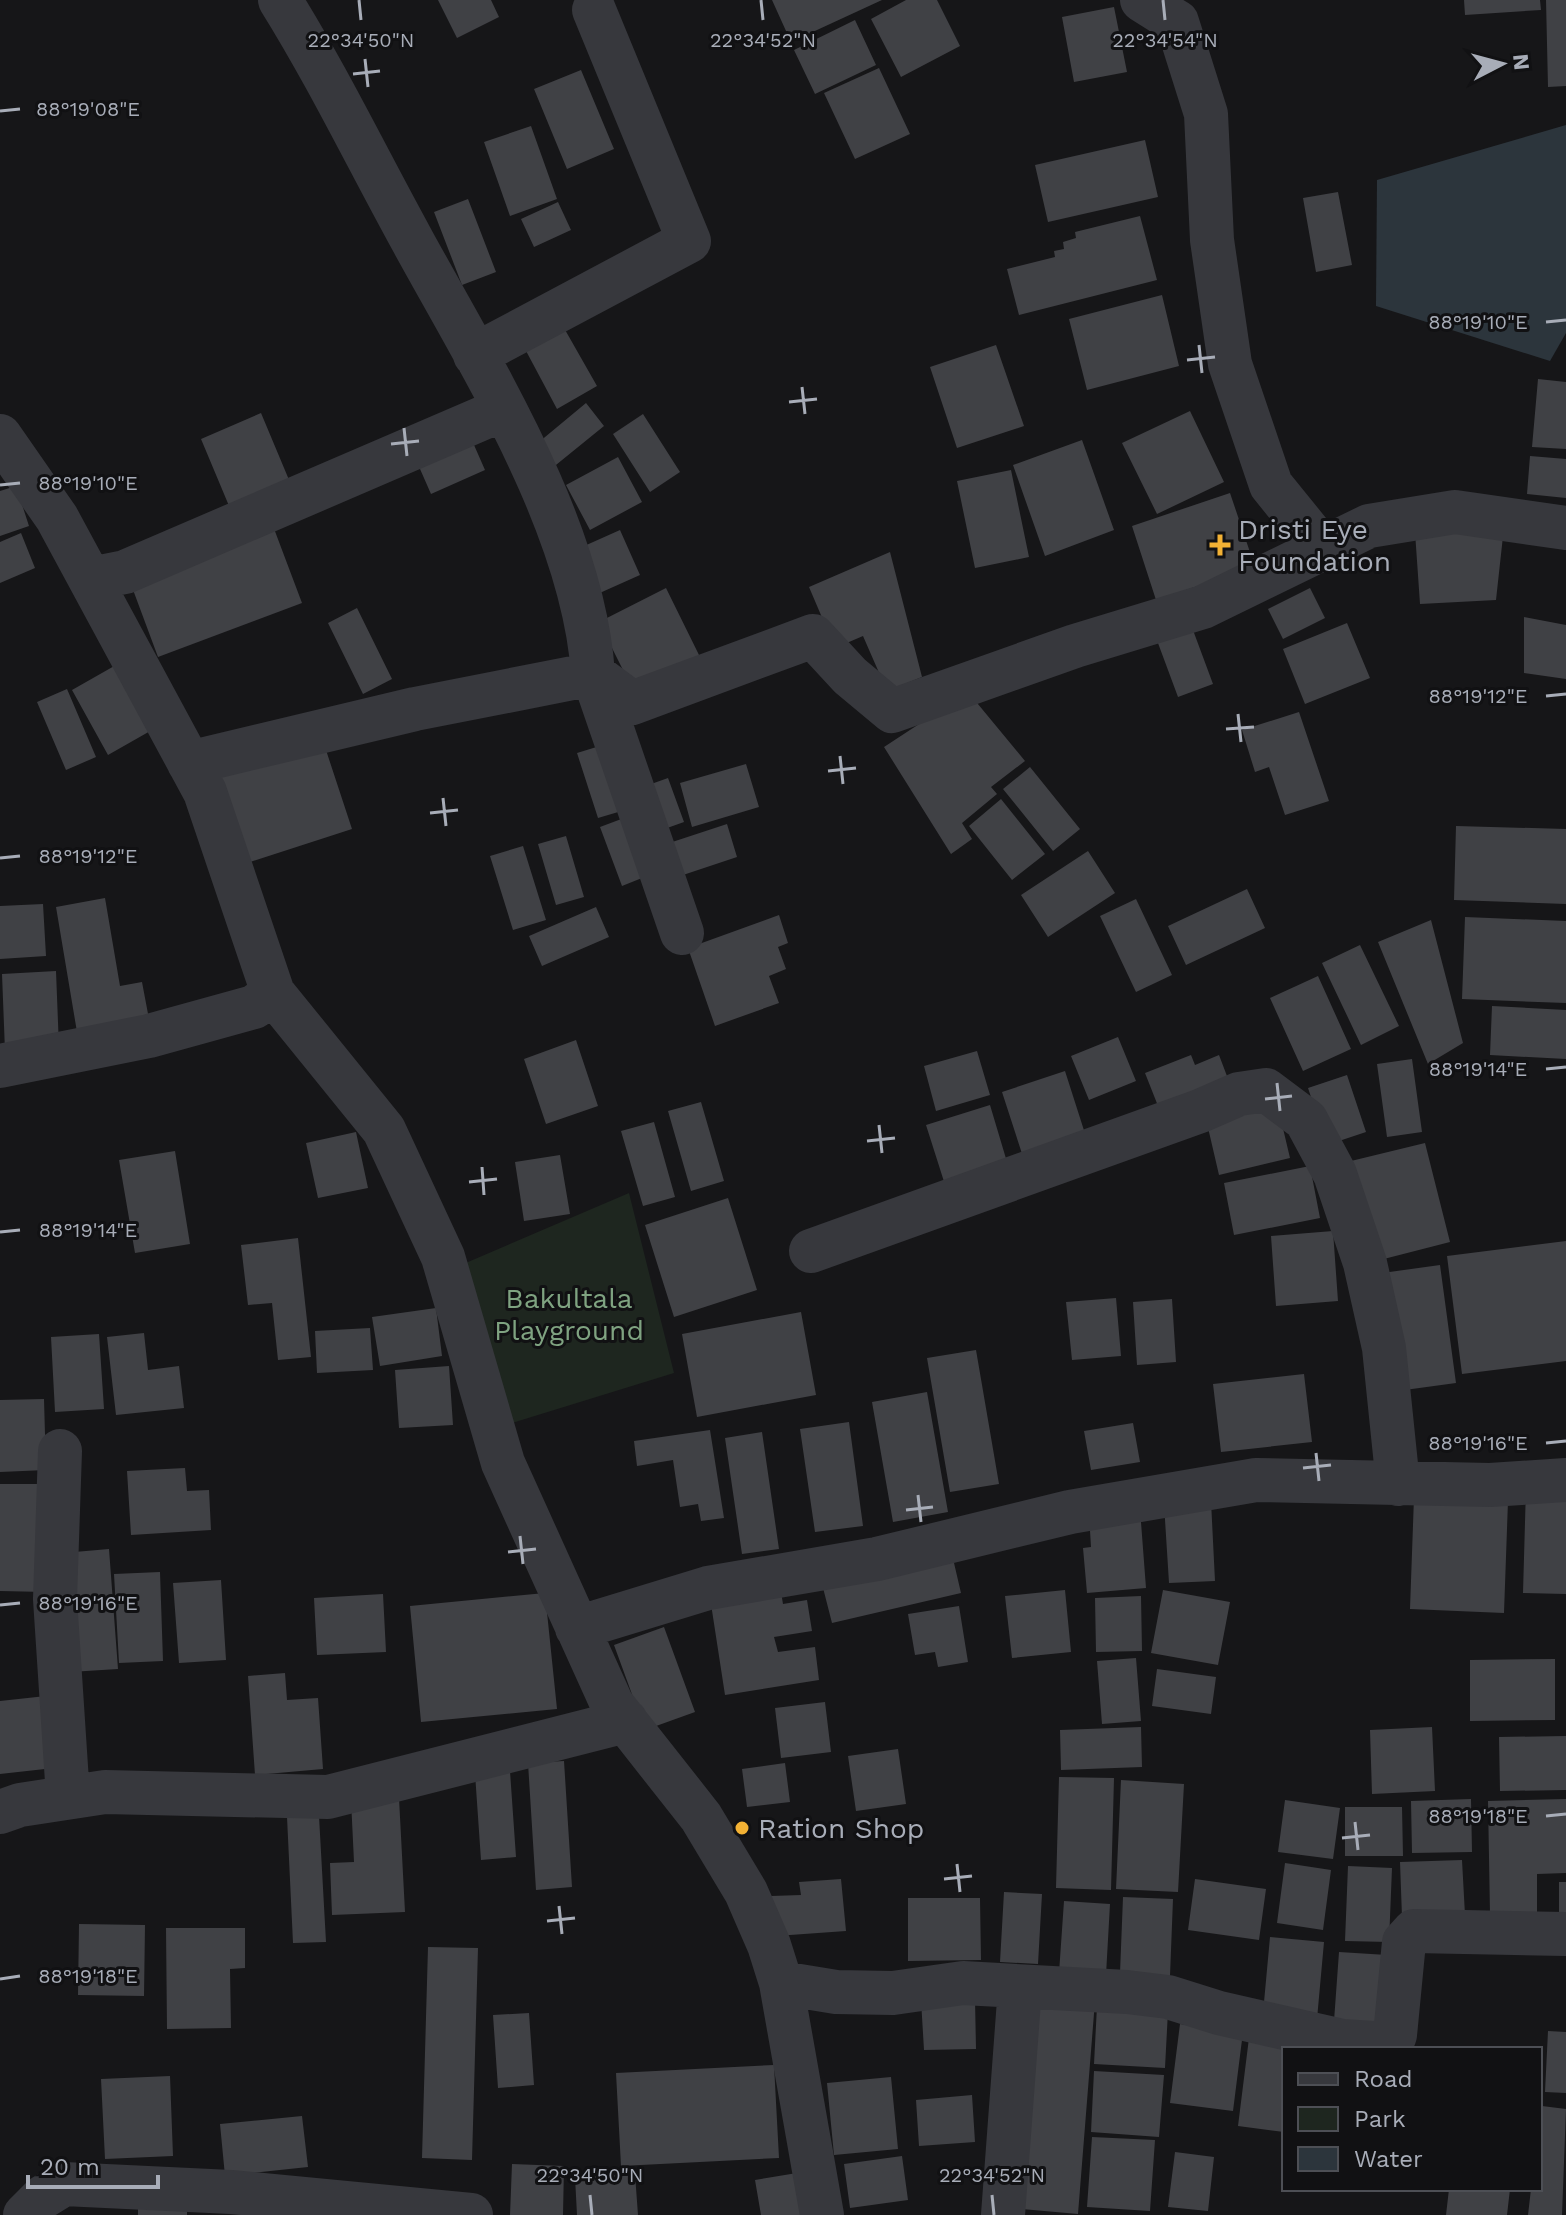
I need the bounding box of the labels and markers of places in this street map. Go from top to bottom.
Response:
place label: Dristi Eye Foundation [1238,513,1391,578]
marker: Dristi Eye Foundation [1209,534,1231,556]
place label: Ration Shop [758,1812,924,1845]
marker: Ration Shop [733,1819,751,1837]

